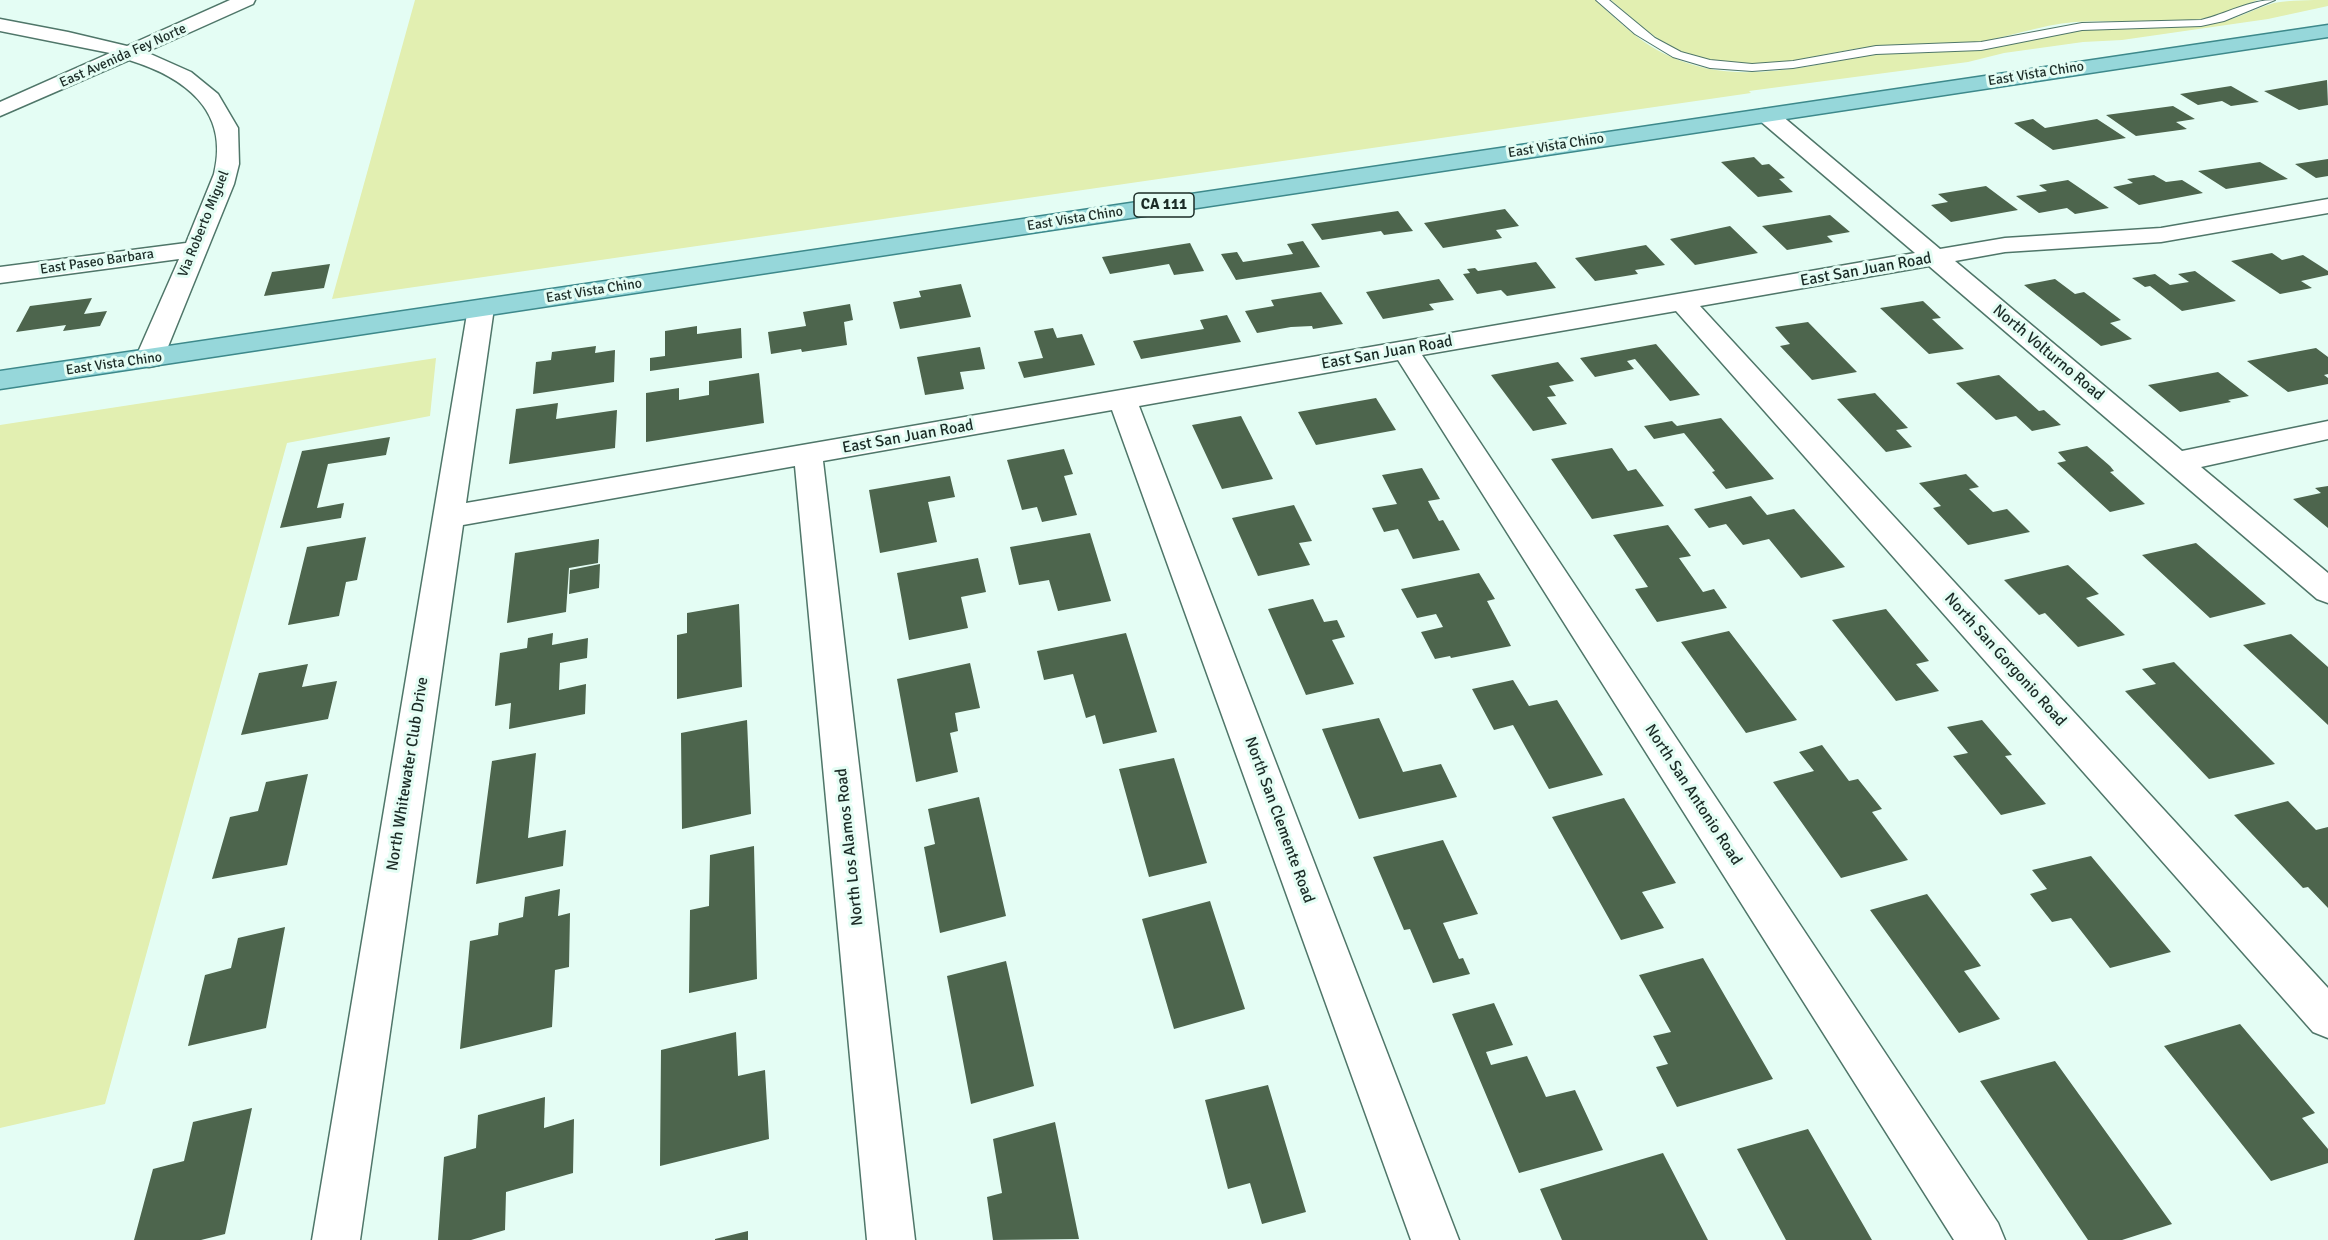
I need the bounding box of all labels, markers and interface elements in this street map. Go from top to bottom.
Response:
street label: East Avenida Fey Norte [57,20,189,92]
street label: East Vista Chino [1987,58,2085,90]
street label: East Vista Chino [1507,130,1605,162]
street label: Via Roberto Miguel [175,168,233,280]
road number: CA 111 [1134,193,1194,217]
street label: East Vista Chino [1026,203,1124,235]
street label: East Paseo Barbara [39,246,155,278]
street label: East San Juan Road [1799,249,1933,291]
street label: East Vista Chino [545,275,643,307]
street label: North Volturno Road [1988,301,2108,405]
street label: East San Juan Road [1320,332,1454,374]
street label: East Vista Chino [65,349,163,379]
street label: East San Juan Road [841,416,975,458]
street label: North San Gorgonio Road [1940,589,2070,731]
street label: North Whitewater Club Drive [383,676,433,872]
street label: North San Antonio Road [1640,721,1746,869]
street label: North San Clemente Road [1240,734,1318,906]
street label: North Los Alamos Road [832,767,868,927]

